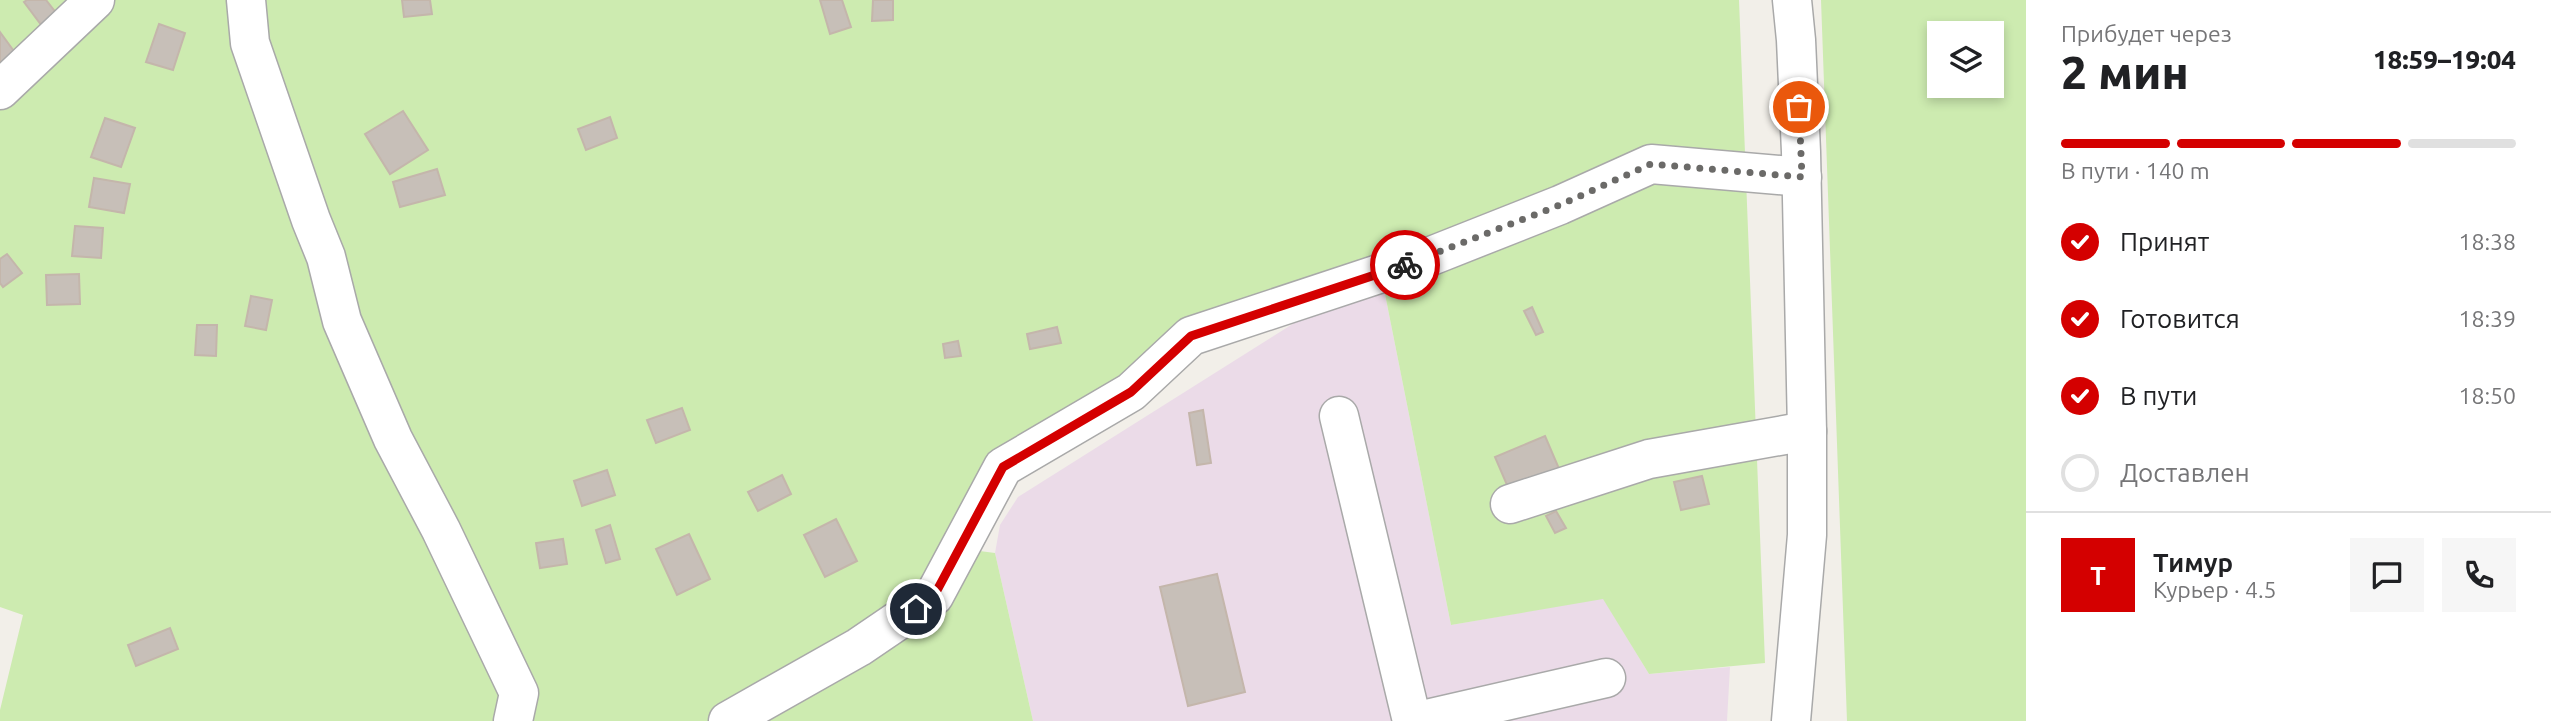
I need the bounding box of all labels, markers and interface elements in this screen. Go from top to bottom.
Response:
map controls [1927,21,2004,98]
button: layers [1927,21,2004,98]
text: Прибудет через [2061,21,2232,46]
text: 18:59–19:04 [2373,45,2516,74]
text: 2 мин [2061,46,2189,98]
pin [1769,77,1829,137]
icon: bag [1780,88,1818,126]
text: В пути · 140 m [2061,158,2210,183]
icon: check [2061,223,2099,261]
text: Принят [2120,227,2209,256]
text: 18:38 [2458,229,2516,254]
courier [1370,230,1440,300]
icon: bike [1386,246,1424,284]
icon: check [2061,300,2099,338]
text: Готовится [2120,304,2240,333]
text: 18:39 [2458,306,2516,331]
icon: check [2061,377,2099,415]
text: В пути [2120,381,2197,410]
text: 18:50 [2458,383,2516,408]
text: Доставлен [2120,458,2250,487]
button: chat [2350,538,2424,612]
button: phone [2442,538,2516,612]
text: Тимур [2153,548,2233,577]
text: Т [2090,561,2106,590]
text: Курьер · 4.5 [2153,577,2277,602]
pin [886,579,946,639]
icon: home [897,590,935,628]

